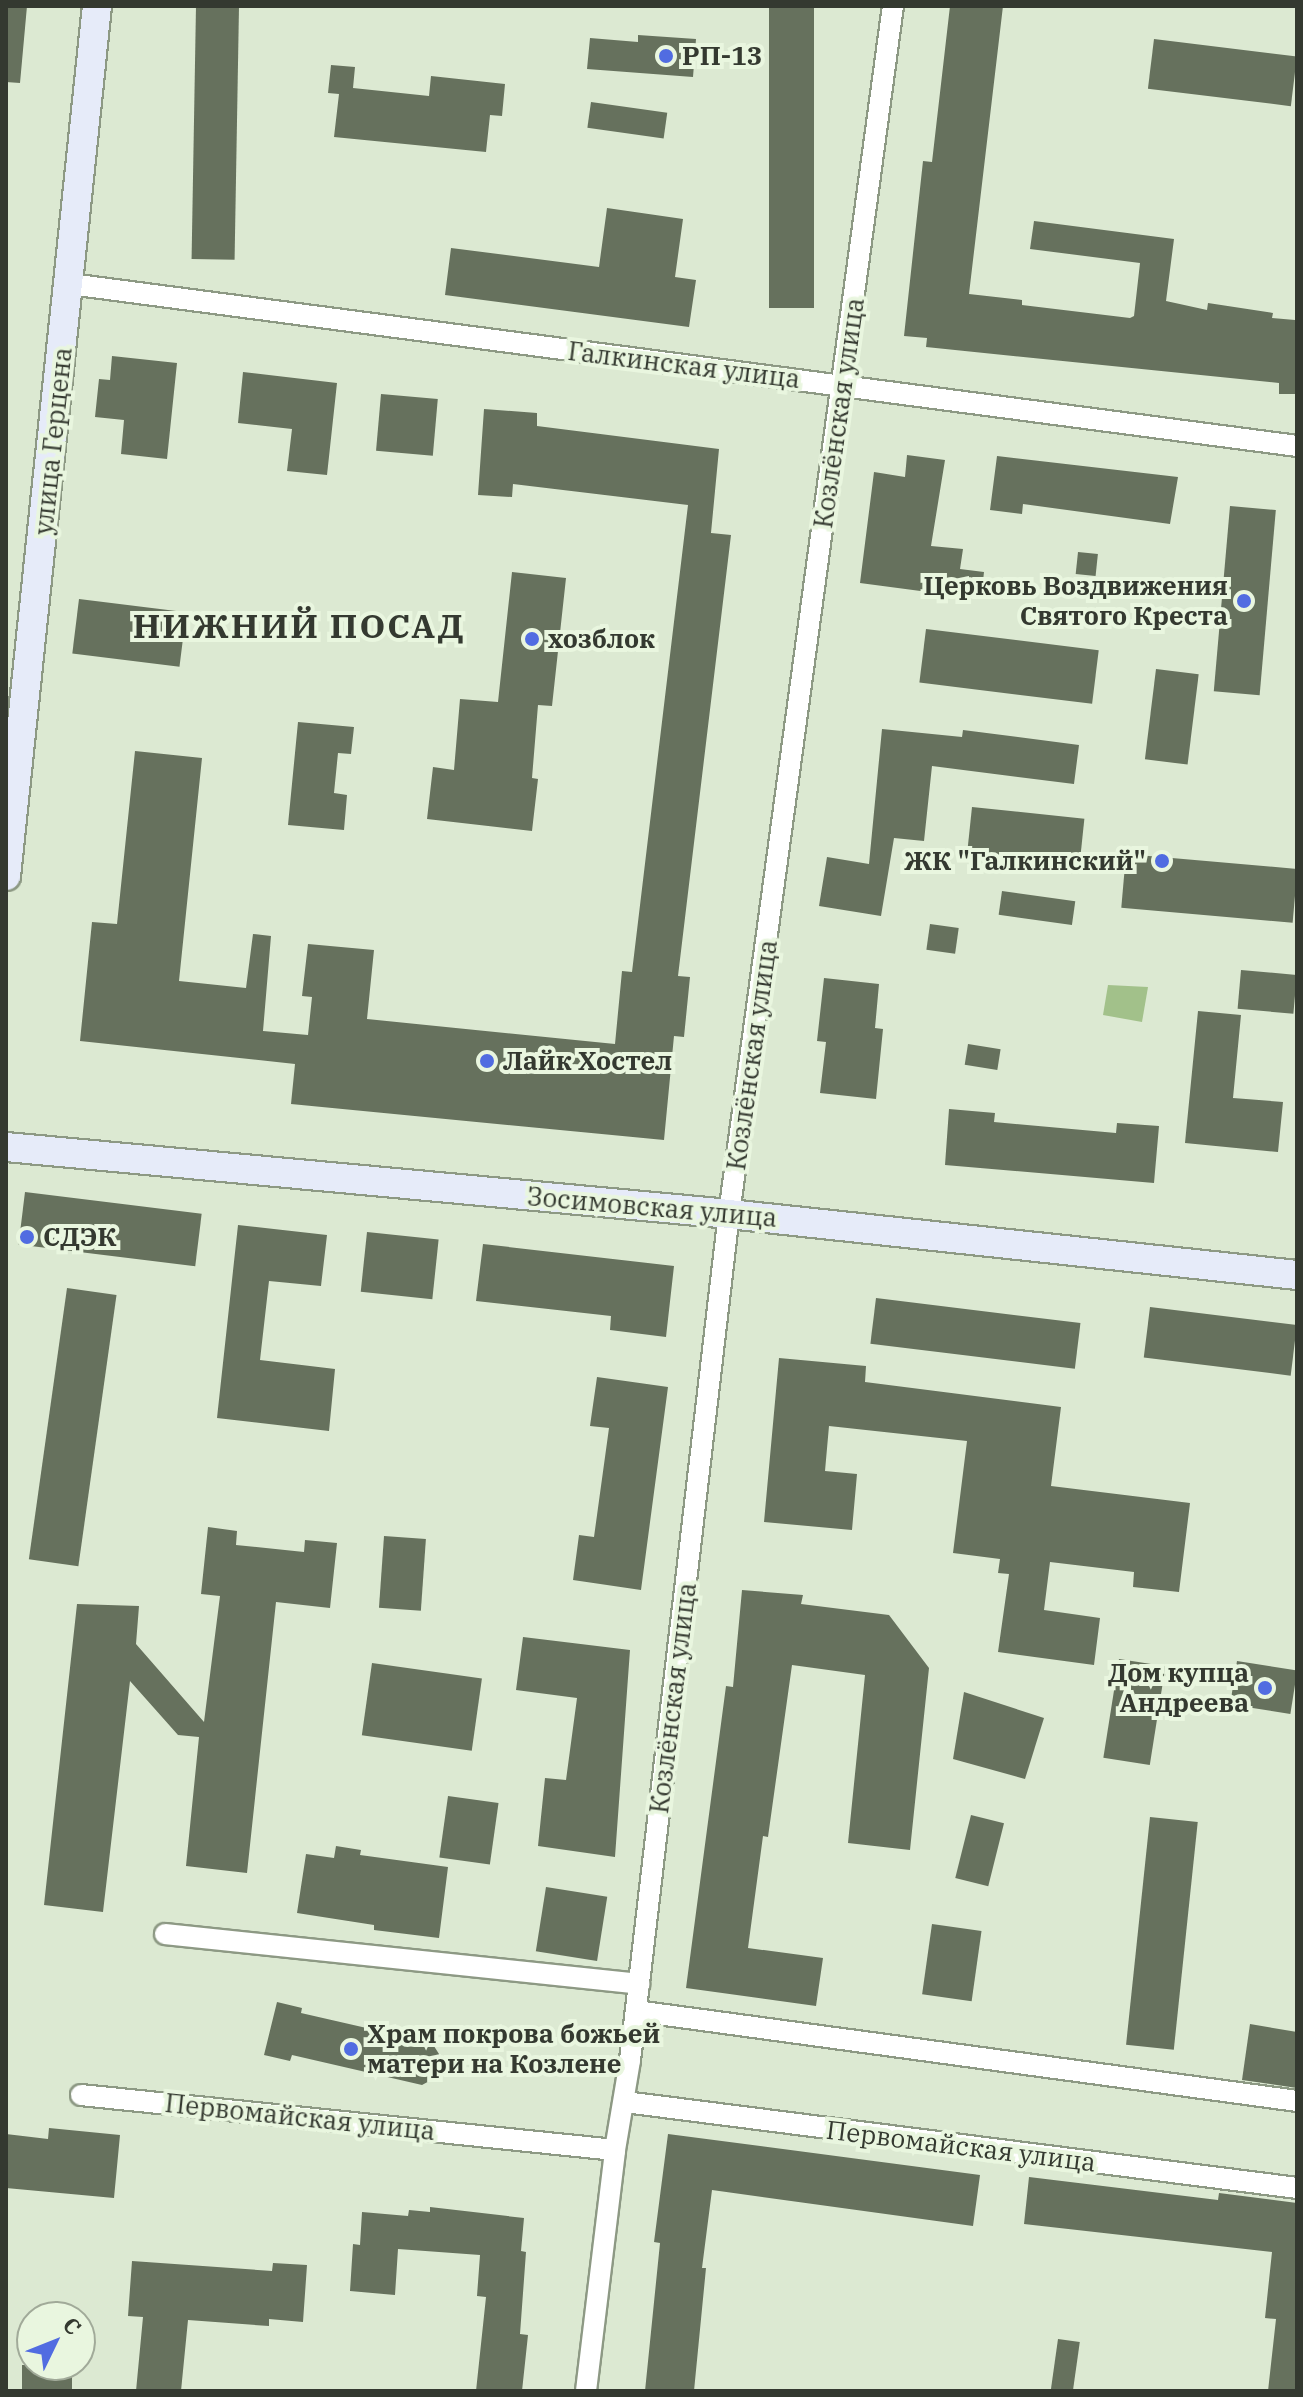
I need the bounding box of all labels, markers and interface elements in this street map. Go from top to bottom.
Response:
place label: РП-13 [682,40,762,72]
marker: РП-13 [657,47,675,65]
street label: Козлёнская улица [807,296,871,530]
street label: Галкинская улица [566,335,802,395]
street label: улица Герцена [28,346,78,536]
place label: Церковь Воздвижения Святого Креста [923,570,1228,632]
marker: Церковь Воздвижения Святого Креста [1235,592,1253,610]
district label: НИЖНИЙ ПОСАД [133,606,465,646]
place label: хозблок [548,623,655,655]
marker: хозблок [523,630,541,648]
place label: ЖК "Галкинский" [904,845,1146,877]
marker: ЖК "Галкинский" [1153,852,1171,870]
street label: Козлёнская улица [720,938,784,1172]
place label: Лайк Хостел [503,1045,672,1077]
marker: Лайк Хостел [478,1052,496,1070]
street label: Зосимовская улица [526,1181,778,1233]
place label: СДЭК [43,1221,117,1253]
marker: СДЭК [18,1228,36,1246]
street label: Козлёнская улица [643,1581,703,1815]
place label: Дом купца Андреева [1108,1657,1249,1718]
marker: Дом купца Андреева [1256,1679,1274,1697]
place label: Храм покрова божьей матери на Козлене [367,2018,660,2080]
marker: Храм покрова божьей матери на Козлене [342,2040,360,2058]
street label: Первомайская улица [163,2087,437,2147]
street label: Первомайская улица [824,2114,1098,2178]
north arrow [16,2301,96,2381]
text: С [57,2310,88,2341]

